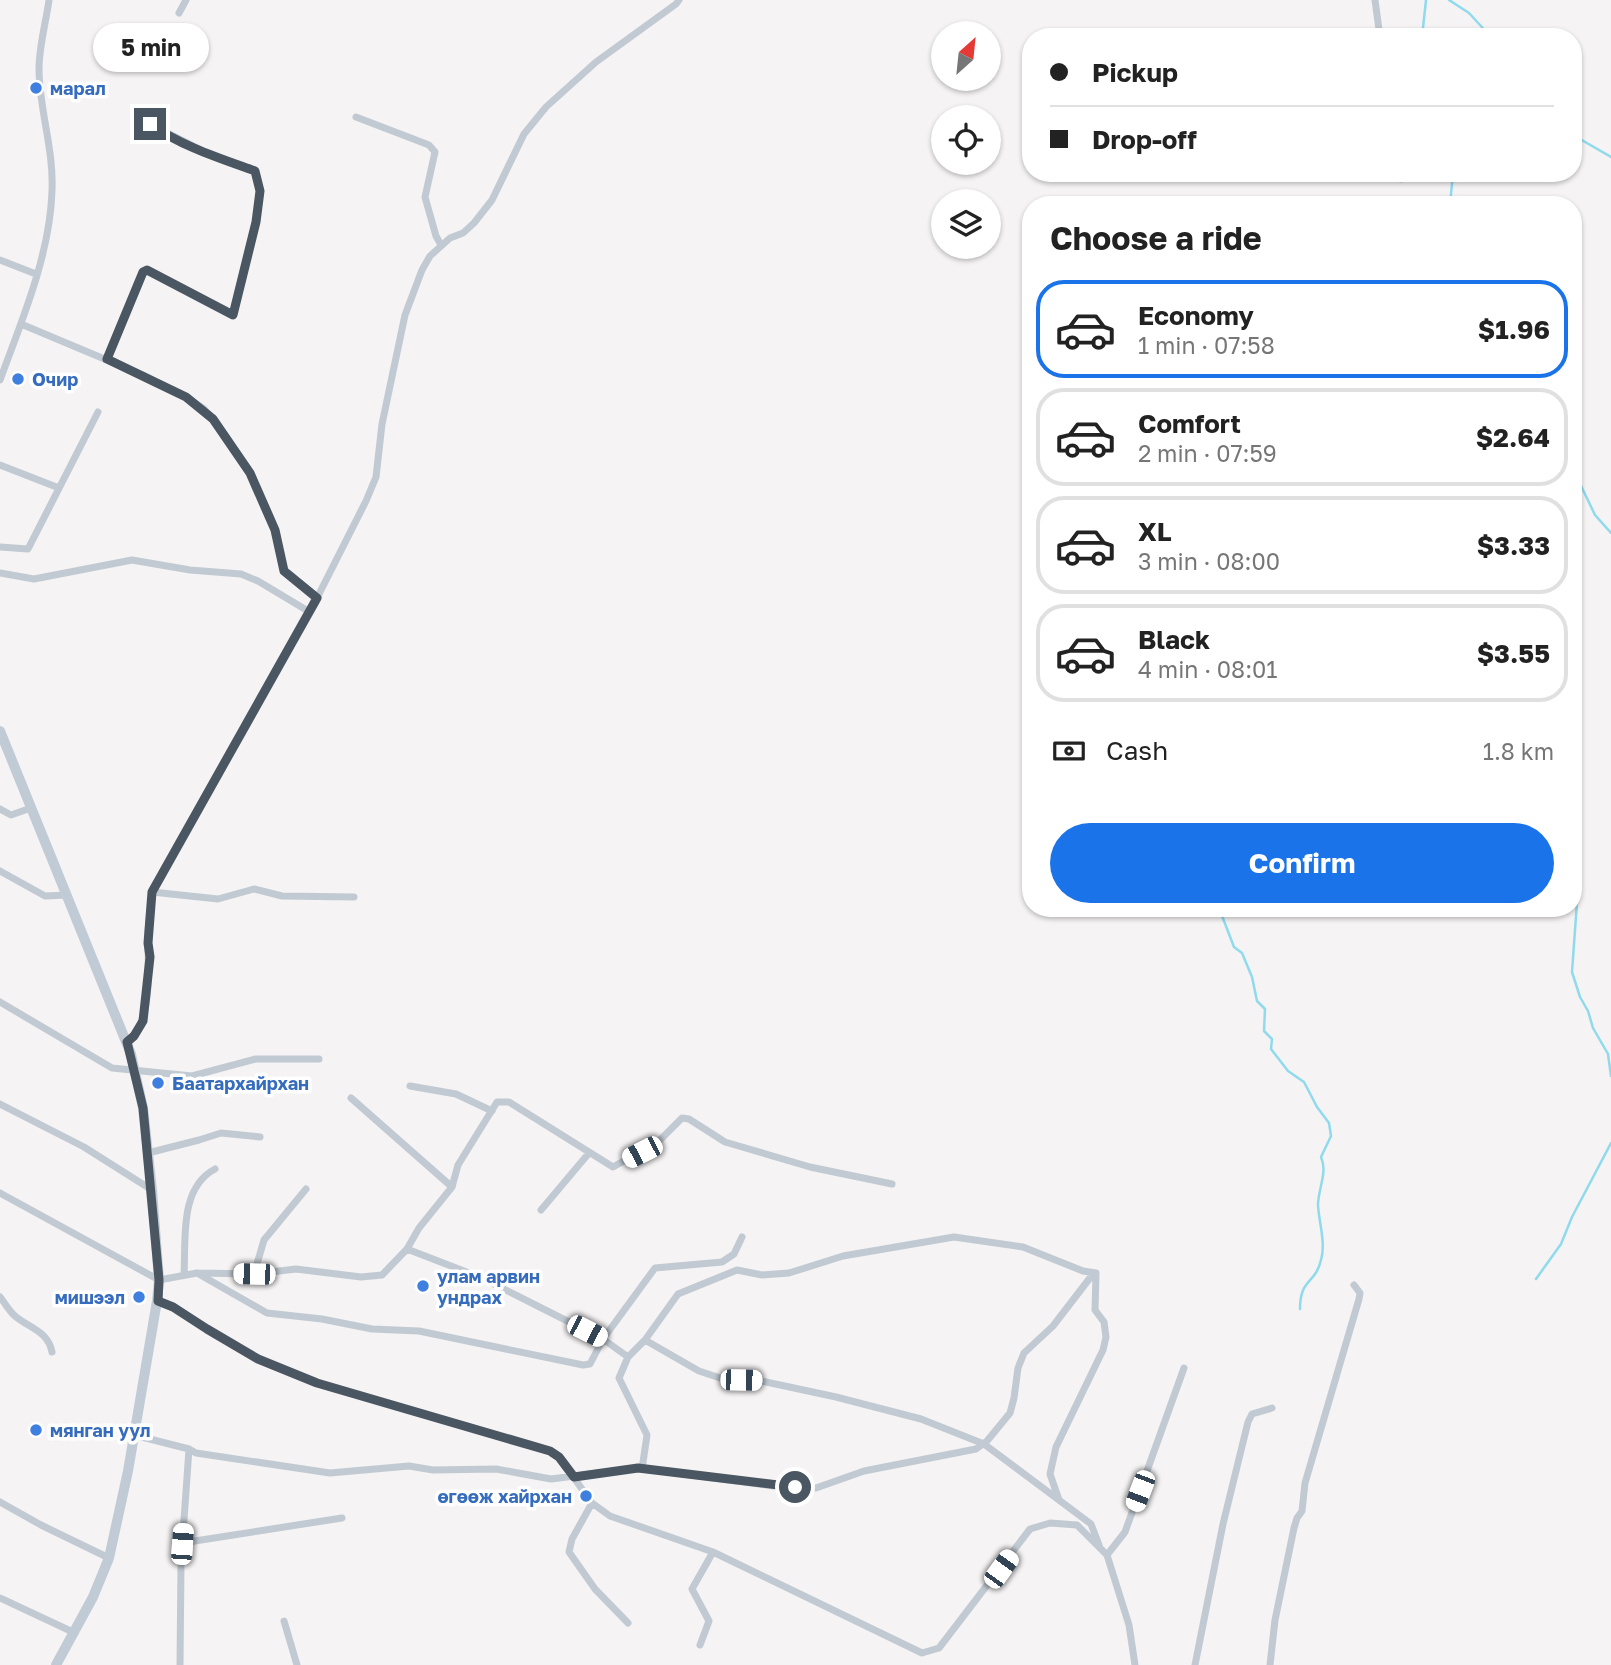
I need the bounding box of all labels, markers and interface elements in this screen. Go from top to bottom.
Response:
north arrow [931,21,1001,91]
map controls [931,21,1001,259]
callout: 5 min [92,23,208,72]
text: 5 min [121,33,181,61]
text: Pickup [1092,57,1178,88]
place label: марал [50,77,106,99]
marker: марал [28,80,44,96]
button: locate [931,105,1001,175]
route end [134,108,166,140]
text: Drop-off [1092,124,1197,155]
button: layers [931,189,1001,259]
text: Choose a ride [1050,219,1262,257]
icon: car [1054,298,1117,361]
text: Economy [1138,300,1254,331]
text: $1.96 [1478,314,1550,345]
text: 1 min · 07:58 [1138,331,1275,359]
place label: Очир [32,368,78,390]
marker: Очир [10,371,26,387]
icon: car [1054,406,1117,469]
text: Comfort [1138,408,1241,439]
text: $2.64 [1476,422,1550,453]
text: 2 min · 07:59 [1138,439,1277,467]
icon: car [1054,514,1117,577]
text: XL [1138,516,1172,547]
text: $3.33 [1477,530,1550,561]
text: 3 min · 08:00 [1138,547,1280,575]
icon: car [1054,622,1117,685]
text: Black [1138,624,1210,655]
text: $3.55 [1477,638,1550,669]
text: 4 min · 08:01 [1138,655,1277,683]
icon: cash [1050,732,1088,770]
text: Cash [1106,735,1168,766]
text: 1.8 km [1483,737,1554,765]
button: Confirm [1050,823,1554,903]
place label: Баатархайрхан [172,1072,309,1094]
marker: Баатархайрхан [150,1075,166,1091]
car [619,1133,666,1171]
car [233,1263,276,1285]
place label: улам арвин ундрах [437,1265,540,1308]
marker: улам арвин ундрах [415,1278,431,1294]
place label: мишээл [55,1286,125,1308]
marker: мишээл [131,1289,147,1305]
car [564,1312,611,1350]
car [720,1369,763,1391]
place label: мянган уул [50,1419,151,1441]
marker: мянган уул [28,1422,44,1438]
car [1123,1468,1158,1514]
route start [779,1471,811,1503]
place label: өгөөж хайрхан [437,1485,572,1507]
marker: өгөөж хайрхан [578,1488,594,1504]
car [171,1522,194,1566]
car [981,1546,1022,1592]

